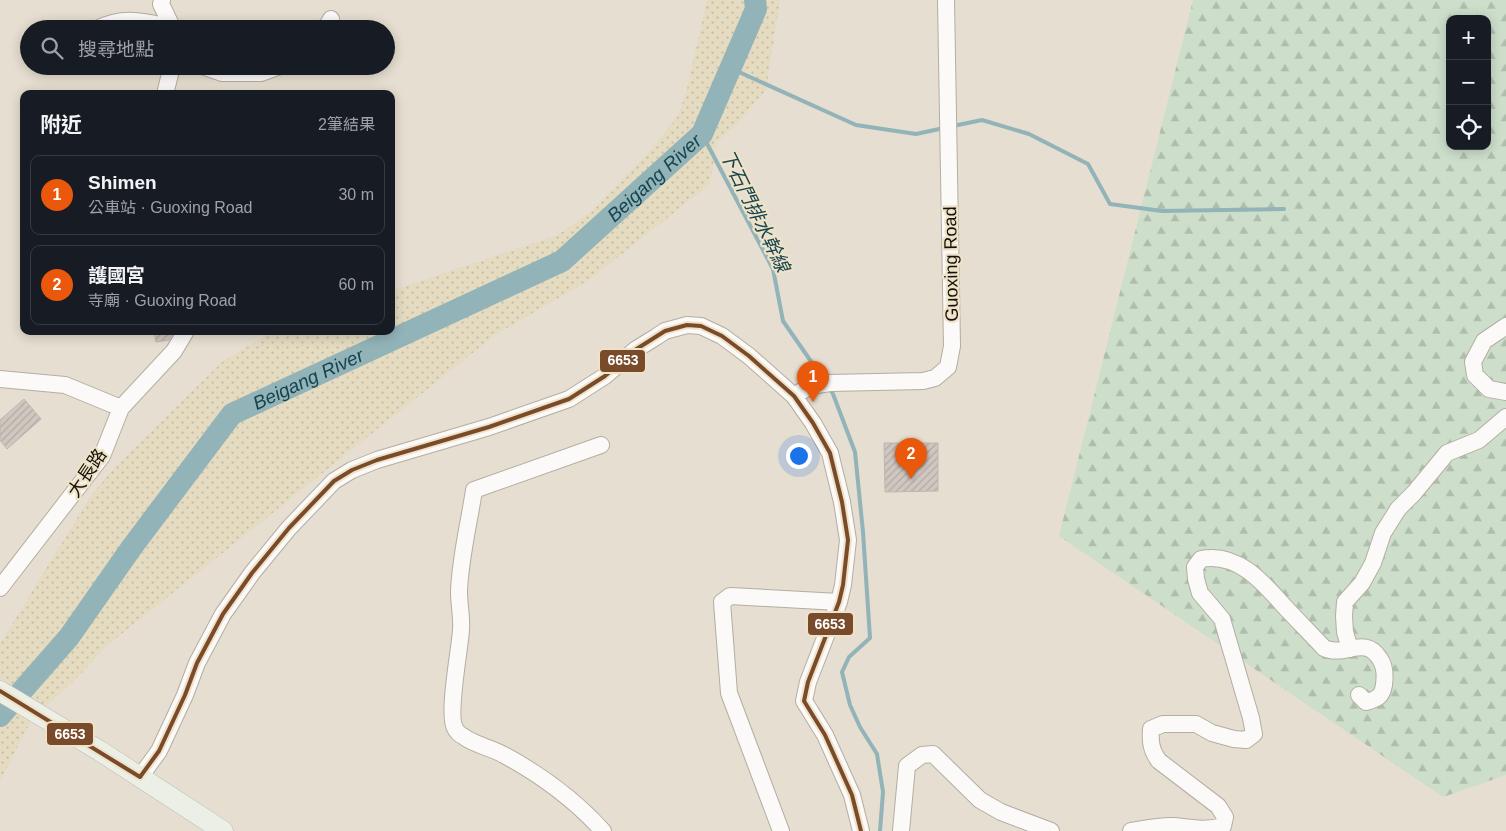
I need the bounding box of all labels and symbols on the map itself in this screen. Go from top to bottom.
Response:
water label: Beigang River [603,129,706,226]
water label: 下石門排水幹線 [716,147,794,277]
street label: Guoxing Road [940,206,962,322]
water label: Beigang River [249,344,367,413]
line badge: 6653 [599,349,646,373]
text: 6653 [607,352,639,368]
pin: 1 [797,361,829,402]
pin: 2 [895,438,927,479]
your location [786,443,812,469]
street label: 大長路 [64,445,110,501]
line badge: 6653 [807,612,854,636]
text: 6653 [814,616,846,632]
line badge: 6653 [46,722,94,746]
text: 6653 [54,726,86,742]

